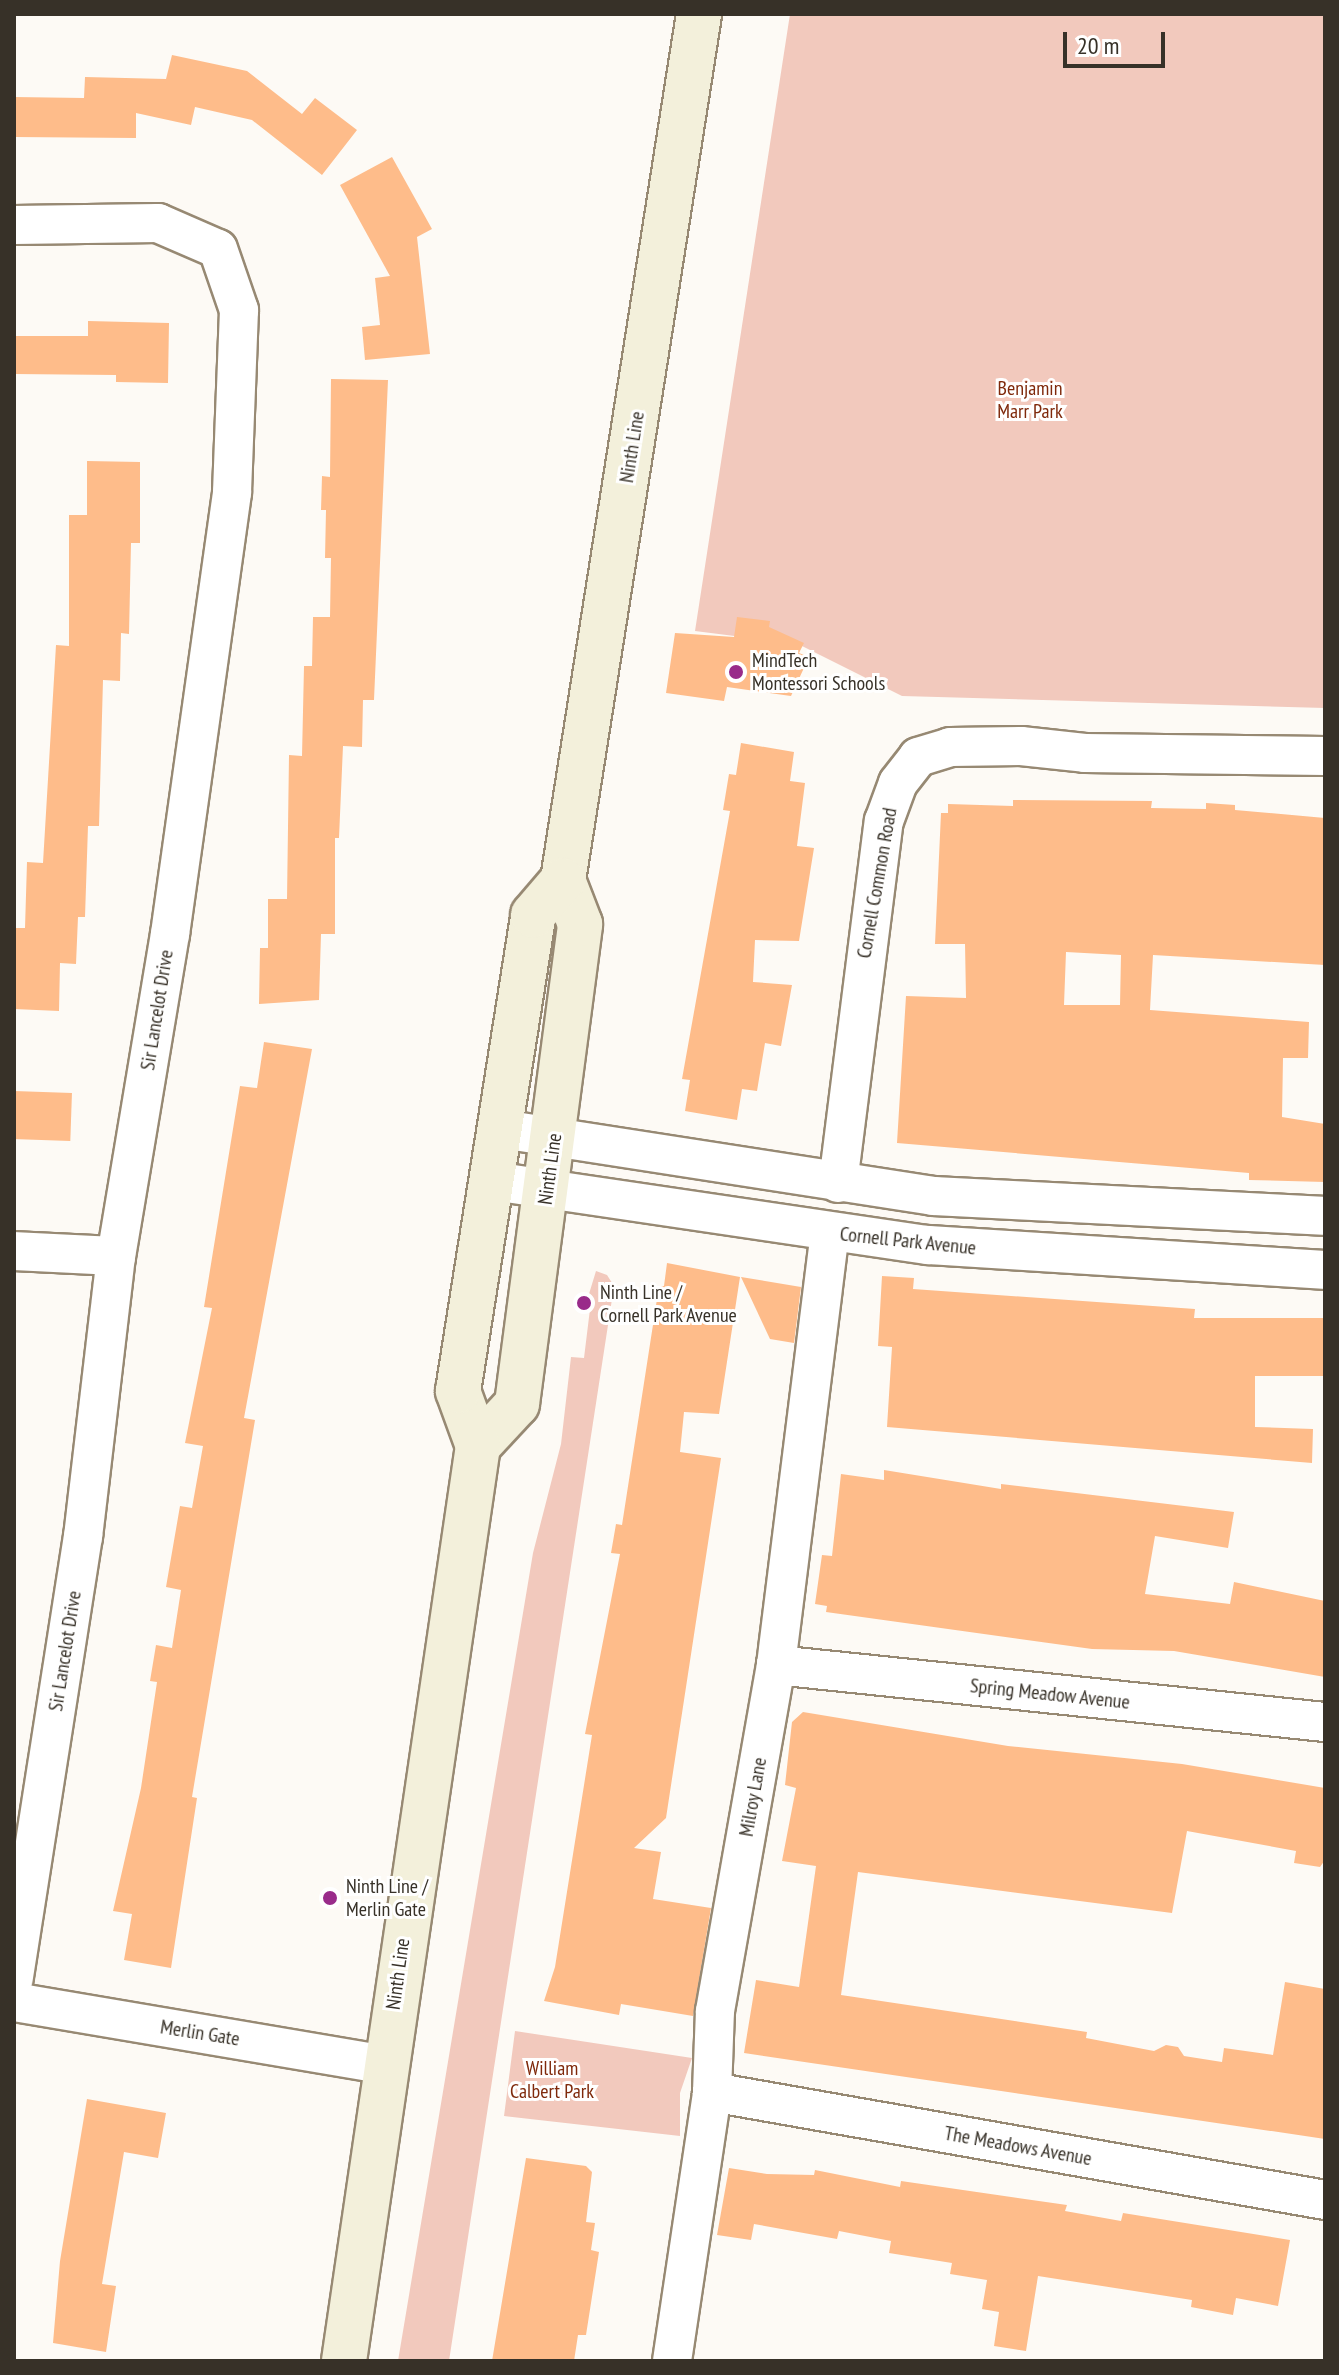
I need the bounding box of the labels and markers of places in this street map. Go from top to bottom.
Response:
place label: MindTech Montessori Schools [752,648,885,695]
marker: MindTech Montessori Schools [727,663,745,681]
place label: Ninth Line / Cornell Park Avenue [600,1280,738,1327]
marker: Ninth Line / Cornell Park Avenue [575,1294,593,1312]
place label: Ninth Line / Merlin Gate [346,1874,428,1921]
marker: Ninth Line / Merlin Gate [321,1889,339,1907]

